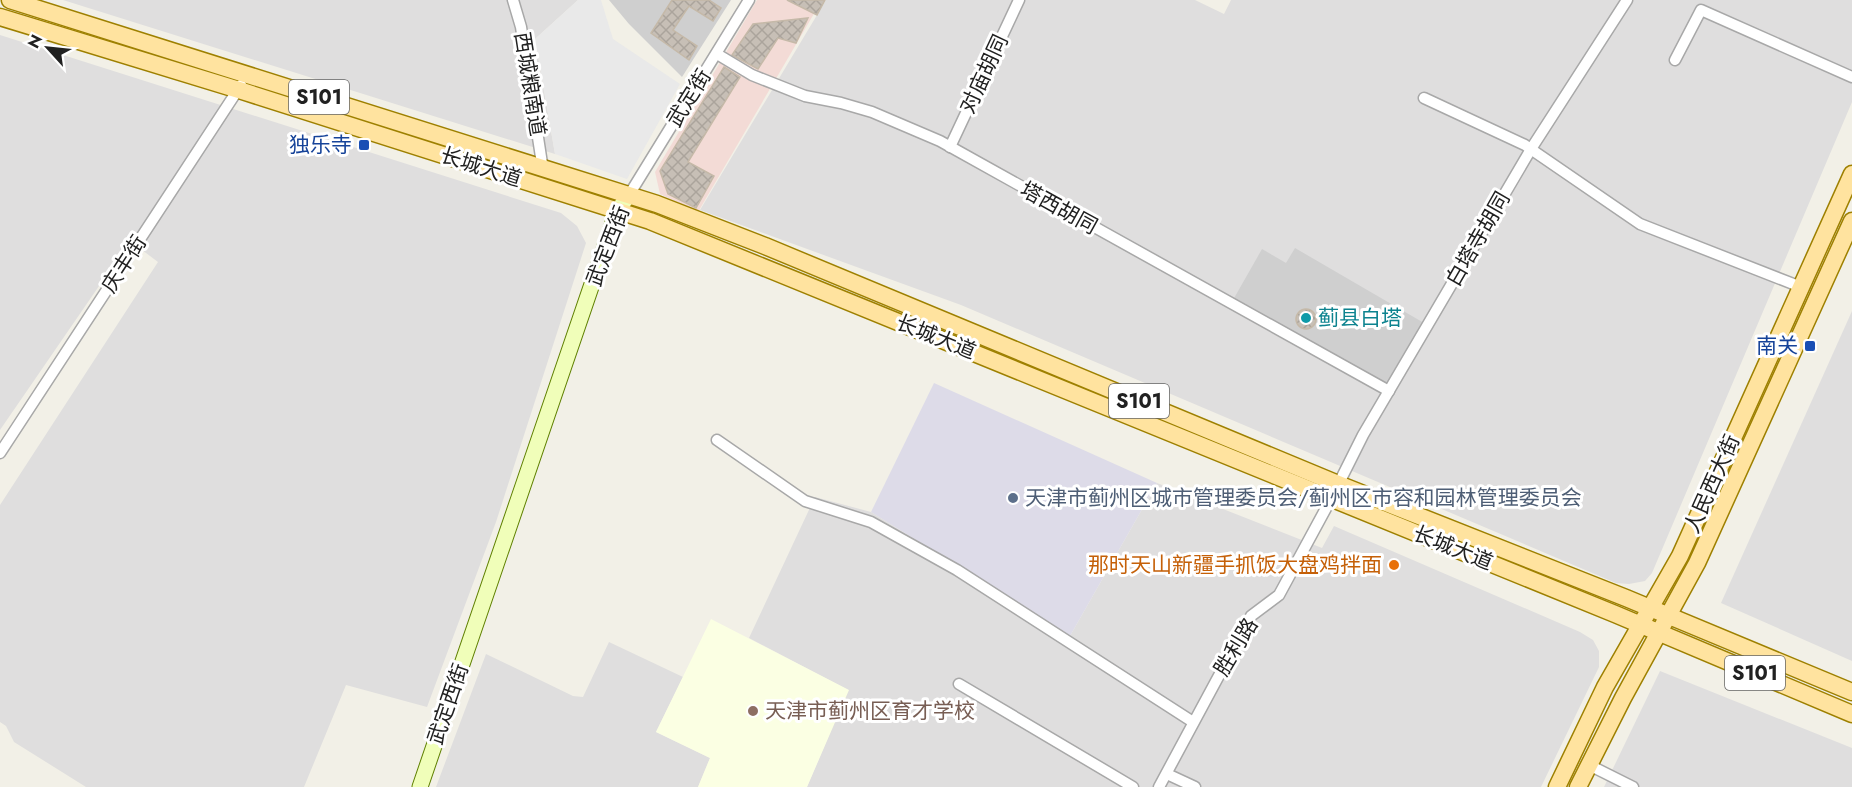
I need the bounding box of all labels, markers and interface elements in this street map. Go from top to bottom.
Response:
north arrow [18,18,78,78]
street label: 西城粮南道 [507,30,553,138]
street label: 对庙胡同 [953,30,1015,118]
text: N [22,31,48,52]
street label: 武定街 [660,63,718,133]
road number: S101 [289,80,349,114]
place label: 独乐寺 [289,130,352,160]
marker: 独乐寺 [357,138,371,152]
street label: 长城大道 [436,140,526,194]
street label: 塔西胡同 [1015,175,1103,241]
street label: 白塔寺胡同 [1439,186,1517,292]
street label: 武定西街 [579,201,637,291]
street label: 庆丰街 [94,229,154,299]
place label: 蓟县白塔 [1318,303,1402,333]
street label: 长城大道 [891,307,981,367]
marker: 蓟县白塔 [1299,311,1313,325]
place label: 南关 [1756,331,1798,361]
marker: 南关 [1803,339,1817,353]
road number: S101 [1109,384,1169,418]
street label: 人民西大街 [1677,430,1747,538]
place label: 天津市蓟州区城市管理委员会/蓟州区市容和园林管理委员会 [1025,483,1582,513]
marker: 天津市蓟州区城市管理委员会/蓟州区市容和园林管理委员会 [1006,491,1020,505]
street label: 长城大道 [1408,518,1498,578]
place label: 那时天山新疆手抓饭大盘鸡拌面 [1088,550,1382,580]
marker: 那时天山新疆手抓饭大盘鸡拌面 [1387,558,1401,572]
street label: 胜利路 [1207,612,1265,682]
road number: S101 [1725,656,1785,690]
street label: 武定西街 [420,659,476,749]
place label: 天津市蓟州区育才学校 [765,696,975,726]
marker: 天津市蓟州区育才学校 [746,704,760,718]

